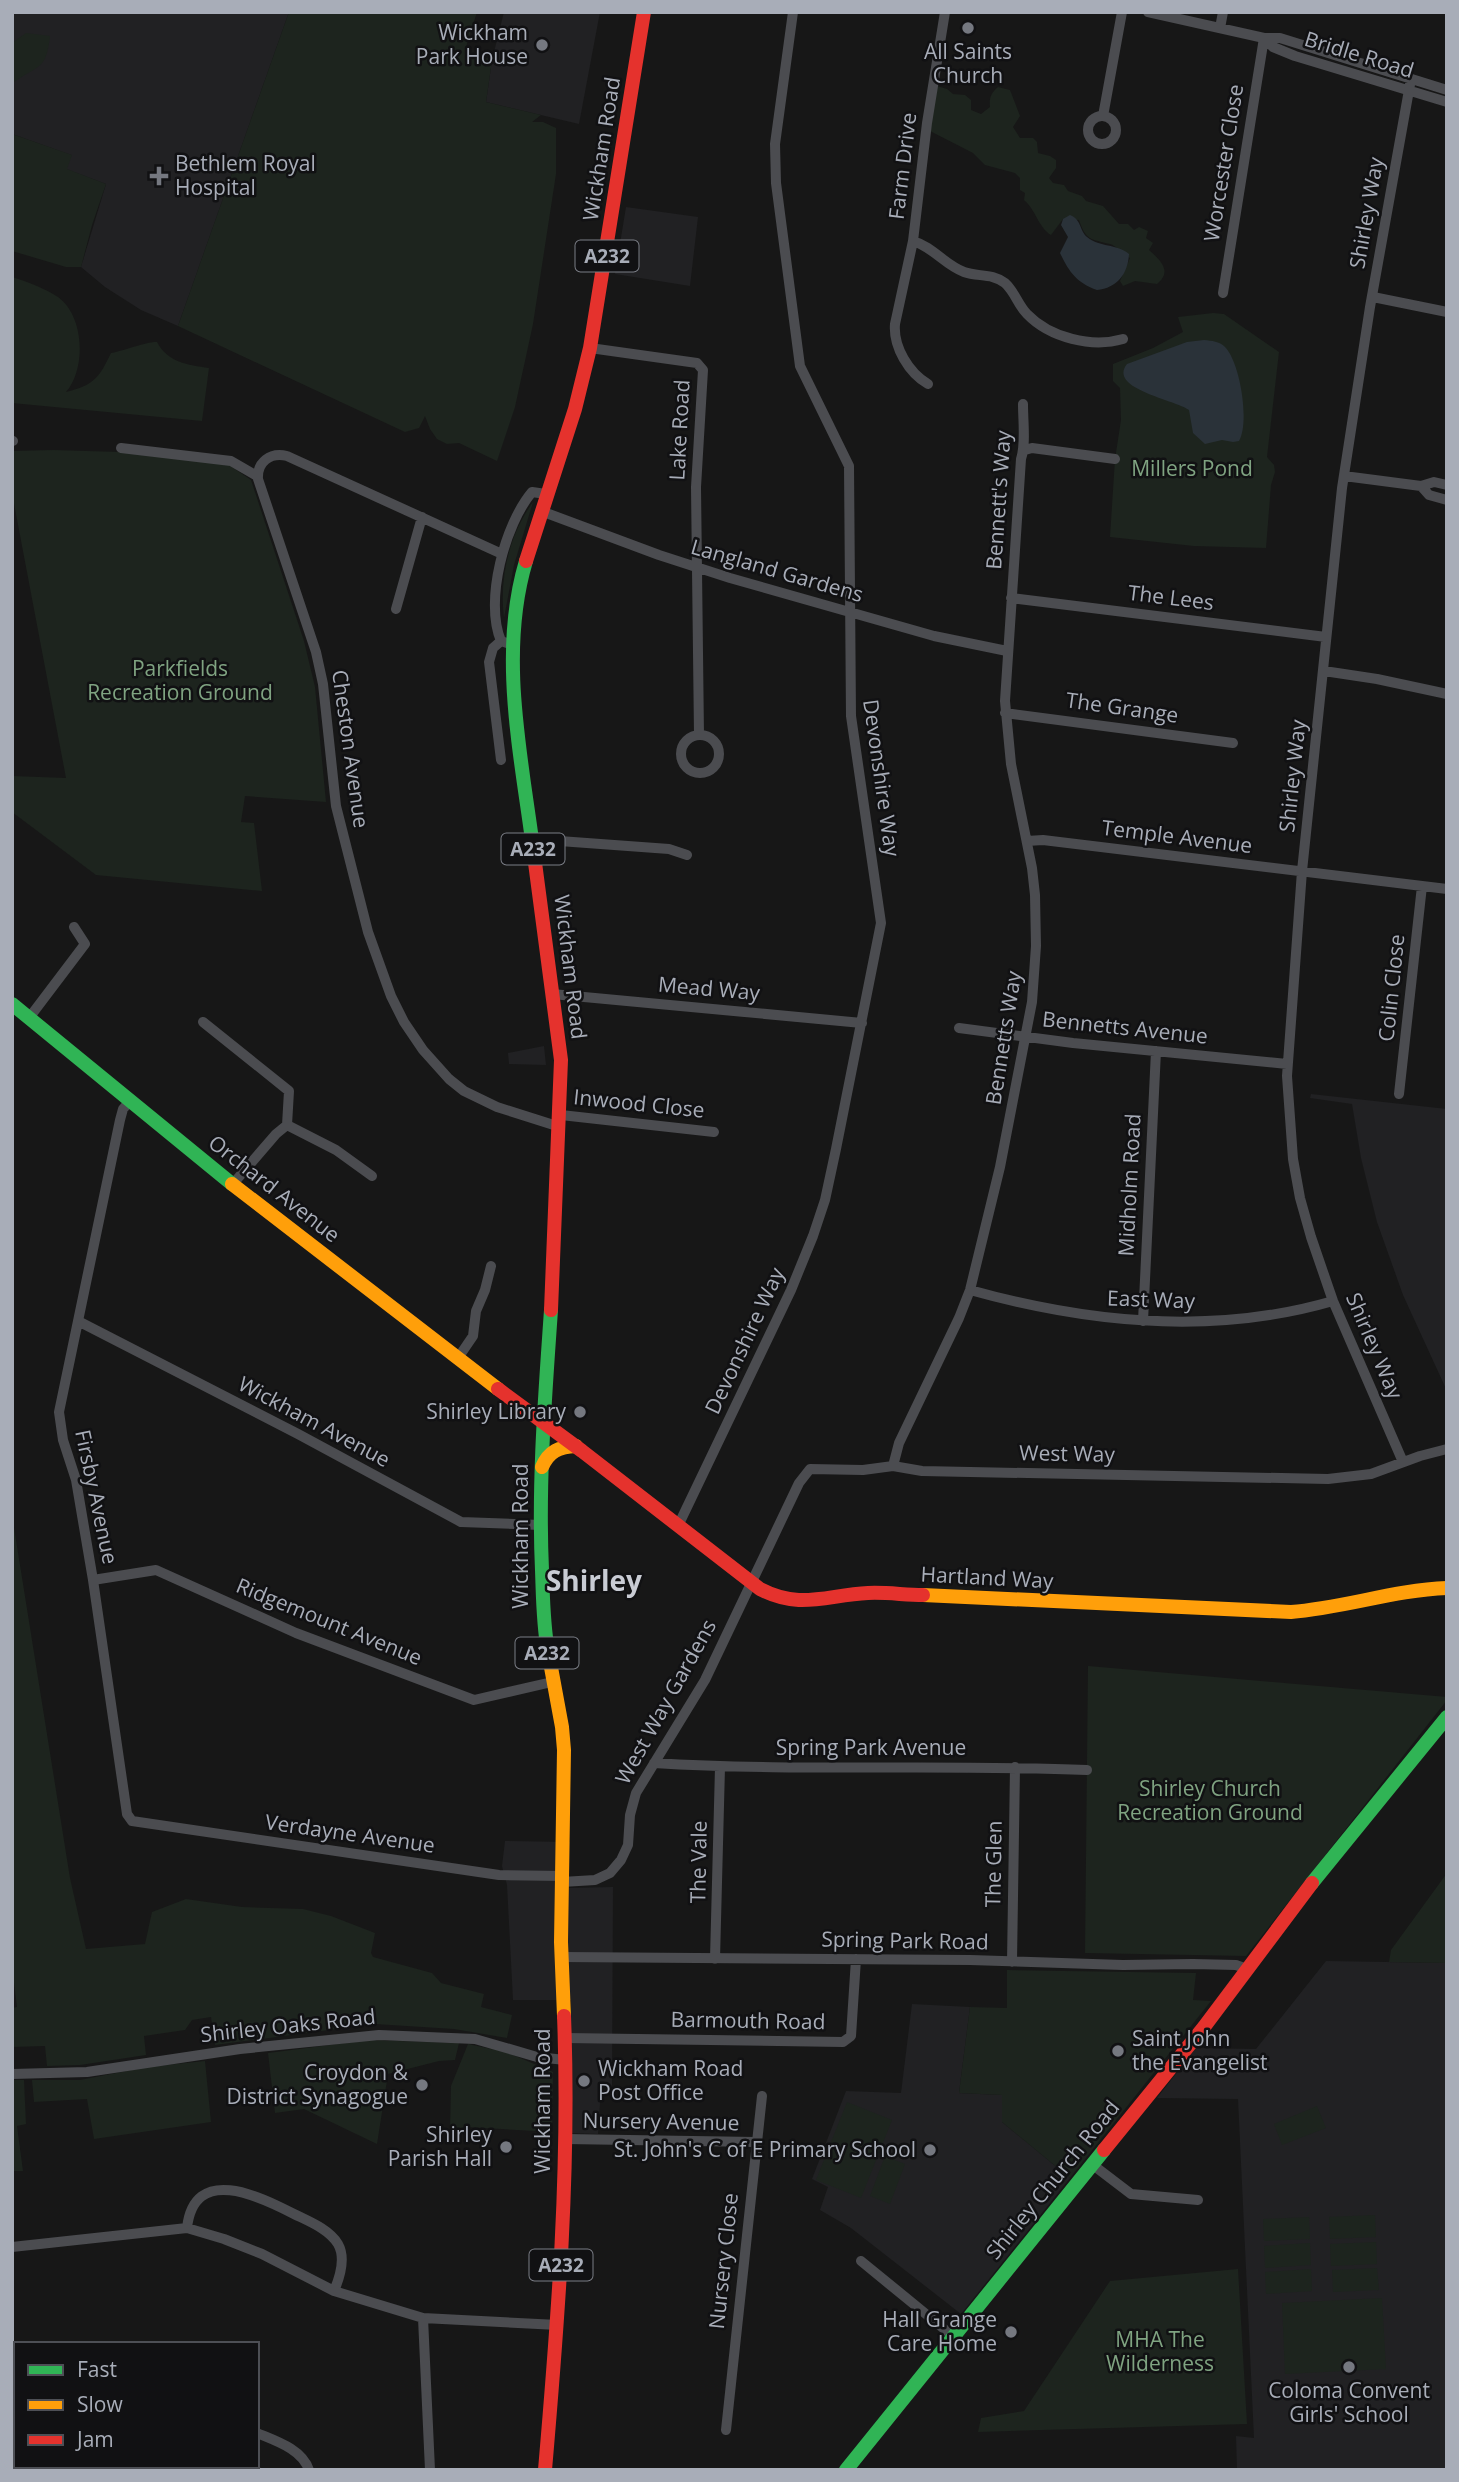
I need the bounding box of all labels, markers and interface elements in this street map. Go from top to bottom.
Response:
place label: Wickham Park House [416,18,528,70]
marker: All Saints Church [960,20,976,36]
street label: Bridle Road [1301,24,1417,84]
marker: Wickham Park House [534,37,550,53]
place label: All Saints Church [924,37,1012,89]
street label: Wickham Road [576,75,626,223]
street label: Worcester Close [1197,82,1249,243]
street label: Farm Drive [882,111,922,221]
place label: Bethlem Royal Hospital [175,149,316,201]
street label: Shirley Way [1342,154,1390,271]
marker: Bethlem Royal Hospital [149,166,169,186]
road number: A232 [576,240,638,272]
street label: Lake Road [662,379,696,481]
street label: Bennett's Way [979,429,1017,571]
park label: Millers Pond [1131,454,1253,482]
street label: Langland Gardens [688,532,867,608]
street label: The Lees [1127,578,1216,616]
park label: Parkfields Recreation Ground [87,654,273,706]
street label: Cheston Avenue [326,668,376,830]
street label: The Grange [1064,685,1180,729]
street label: Devonshire Way [857,697,907,859]
street label: Shirley Way [1272,718,1312,834]
street label: Temple Avenue [1100,813,1254,859]
road number: A232 [502,834,564,864]
street label: Wickham Road [548,893,594,1041]
street label: Colin Close [1371,933,1411,1043]
street label: Bennetts Way [979,969,1027,1107]
street label: Mead Way [657,970,762,1006]
street label: Bennetts Avenue [1041,1004,1209,1050]
street label: Inwood Close [572,1082,706,1124]
street label: Midholm Road [1111,1113,1147,1257]
street label: Orchard Avenue [203,1128,346,1248]
street label: Devonshire Way [698,1262,791,1418]
street label: East Way [1107,1283,1196,1315]
street label: Shirley Way [1340,1288,1410,1403]
street label: Wickham Avenue [234,1369,395,1473]
place label: Shirley Library [426,1397,566,1425]
marker: Shirley Library [572,1404,588,1420]
street label: Firsby Avenue [69,1427,125,1567]
street label: West Way [1019,1438,1116,1468]
street label: Wickham Road [506,1463,534,1609]
street label: Hartland Way [920,1560,1055,1594]
district label: Shirley [546,1561,642,1599]
street label: Ridgemount Avenue [232,1571,426,1671]
street label: West Way Gardens [608,1614,722,1789]
road number: A232 [516,1638,578,1668]
street label: Spring Park Avenue [776,1733,966,1761]
park label: Shirley Church Recreation Ground [1117,1774,1303,1826]
street label: Verdayne Avenue [263,1807,437,1859]
street label: The Vale [683,1820,713,1904]
street label: The Glen [978,1820,1008,1908]
street label: Spring Park Road [821,1925,989,1955]
street label: Shirley Oaks Road [199,2002,377,2048]
street label: Barmouth Road [670,2005,826,2035]
place label: Saint John the Evangelist [1132,2024,1268,2076]
street label: Wickham Road [528,2028,556,2174]
marker: Saint John the Evangelist [1110,2043,1126,2059]
place label: Wickham Road Post Office [598,2054,743,2106]
place label: Croydon & District Synagogue [226,2058,409,2110]
marker: Wickham Road Post Office [576,2073,592,2089]
marker: Croydon & District Synagogue [414,2077,430,2093]
street label: Shirley Church Road [979,2094,1125,2265]
street label: Nursery Avenue [582,2106,740,2136]
place label: Shirley Parish Hall [388,2120,492,2172]
place label: St. John's C of E Primary School [614,2135,916,2163]
marker: Shirley Parish Hall [498,2139,514,2155]
marker: St. John's C of E Primary School [922,2142,938,2158]
street label: Nursery Close [702,2192,744,2330]
road number: A232 [530,2250,592,2280]
place label: Hall Grange Care Home [882,2305,997,2357]
marker: Hall Grange Care Home [1003,2324,1019,2340]
park label: MHA The Wilderness [1106,2325,1214,2377]
legend [14,2342,259,2468]
text: Fast [77,2355,117,2383]
marker: Coloma Convent Girls' School [1341,2359,1357,2375]
place label: Coloma Convent Girls' School [1268,2376,1430,2428]
text: Slow [77,2390,123,2418]
text: Jam [75,2425,114,2453]

